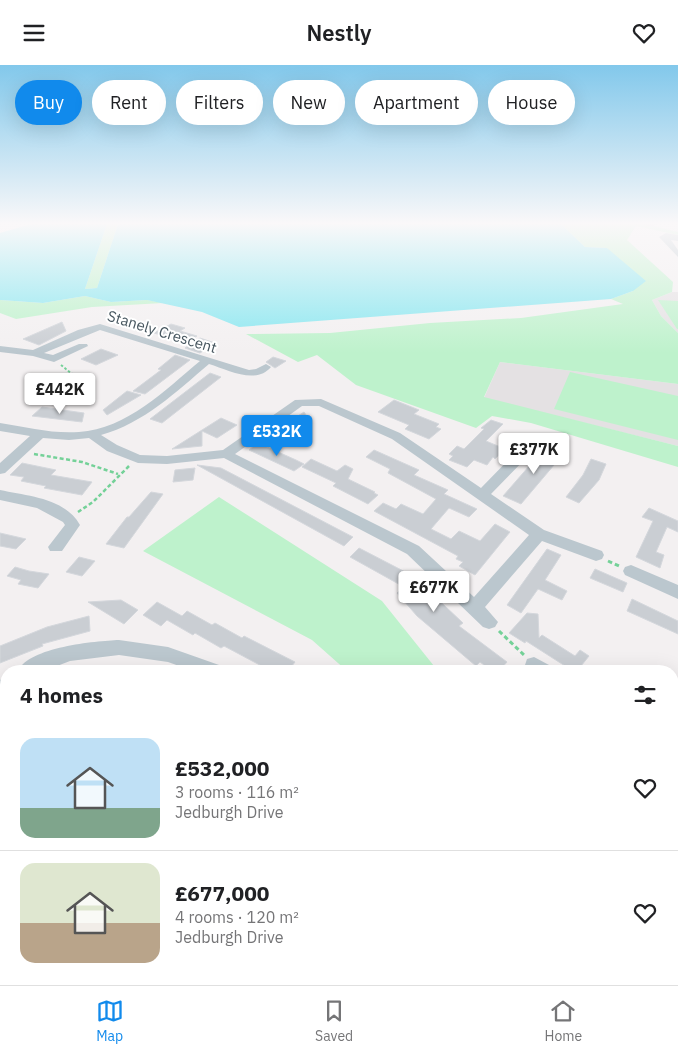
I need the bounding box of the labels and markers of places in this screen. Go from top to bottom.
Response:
pin: £442K [25,373,95,415]
pin: £532K [242,415,312,457]
pin: £377K [499,433,569,475]
pin: £677K [399,571,469,613]

